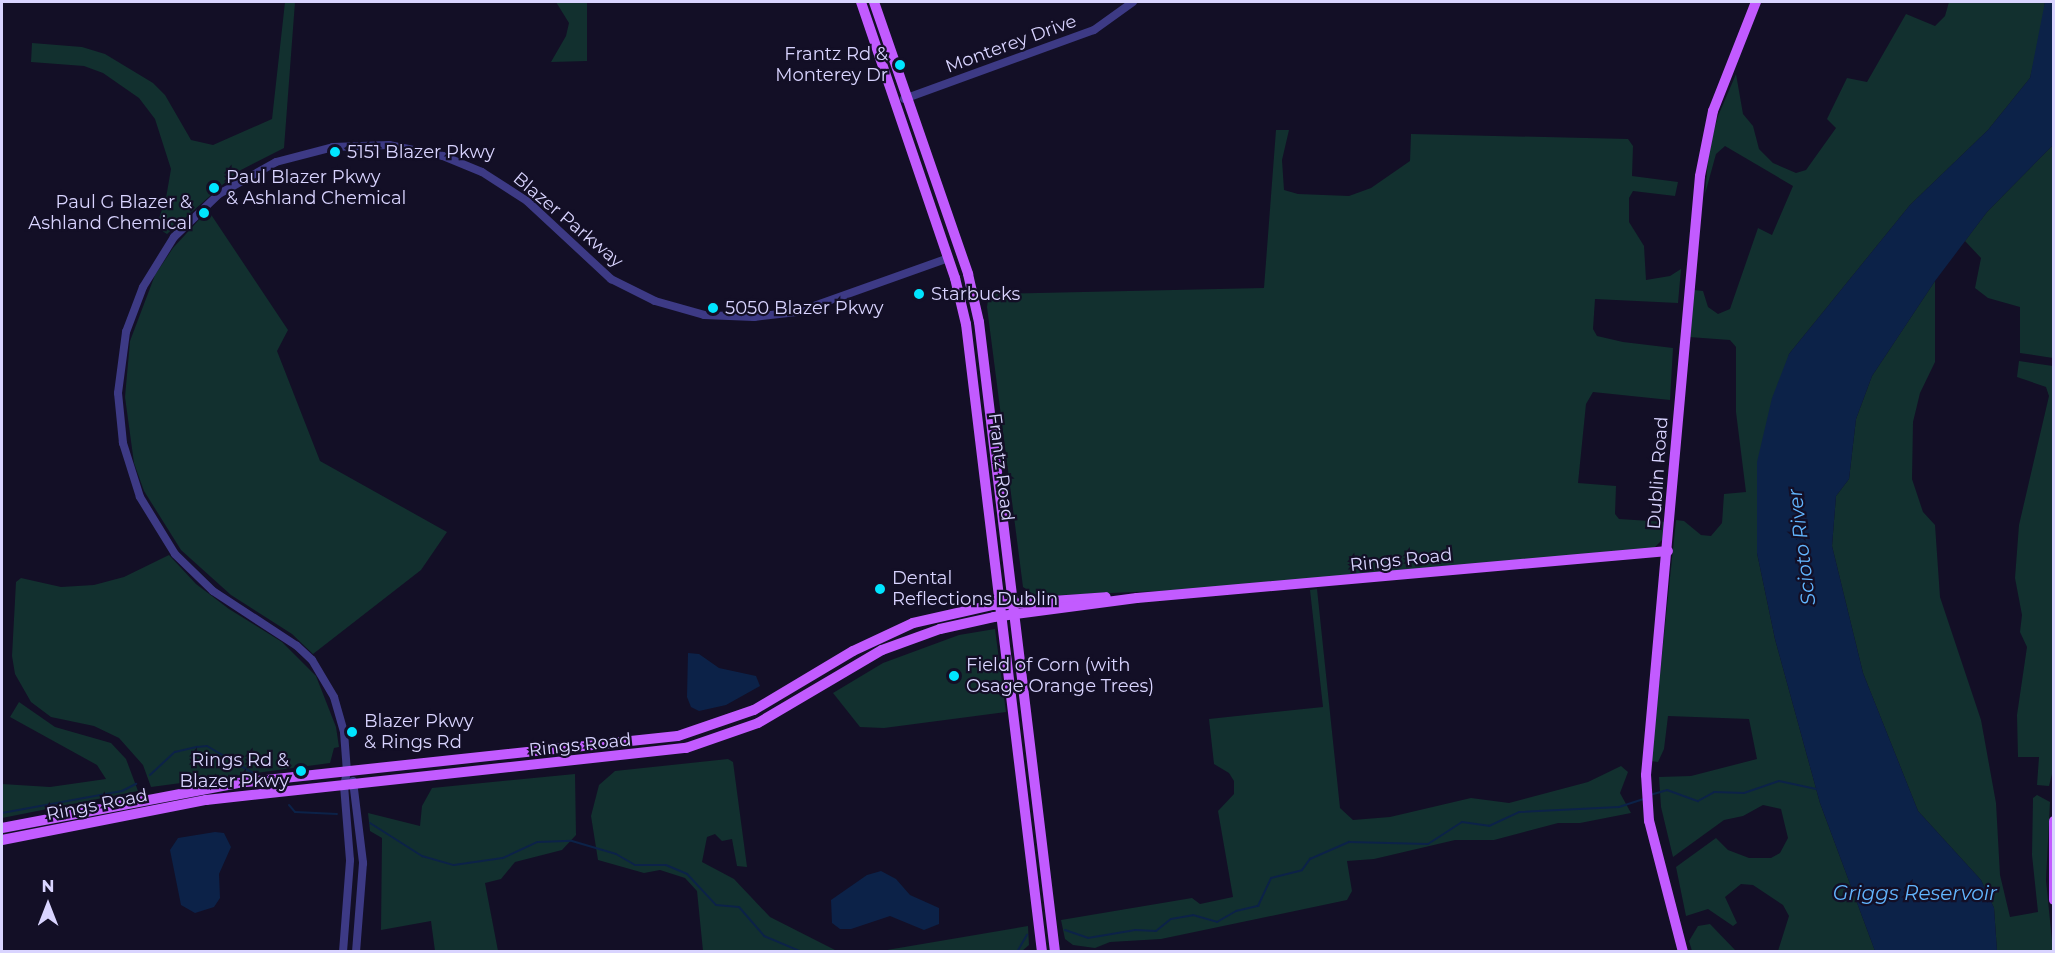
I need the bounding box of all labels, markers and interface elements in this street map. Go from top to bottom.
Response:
street label: Monterey Drive [943,10,1079,78]
place label: Frantz Rd & Monterey Dr [775,44,888,86]
marker: Frantz Rd & Monterey Dr [893,58,907,72]
place label: 5151 Blazer Pkwy [347,141,495,163]
marker: 5151 Blazer Pkwy [328,145,342,159]
place label: Paul Blazer Pkwy & Ashland Chemical [226,167,406,210]
street label: Blazer Parkway [509,168,627,272]
marker: Paul Blazer Pkwy & Ashland Chemical [207,181,221,195]
place label: Paul G Blazer & Ashland Chemical [28,192,192,234]
marker: Paul G Blazer & Ashland Chemical [197,206,211,220]
place label: Starbucks [931,283,1020,305]
marker: Starbucks [912,287,926,301]
place label: 5050 Blazer Pkwy [725,297,883,319]
marker: 5050 Blazer Pkwy [706,301,720,315]
street label: Frantz Road [984,412,1018,522]
street label: Dublin Road [1643,416,1673,530]
water label: Scioto River [1783,487,1821,607]
street label: Rings Road [1349,544,1453,576]
place label: Dental Reflections Dublin [892,568,1058,610]
marker: Dental Reflections Dublin [873,582,887,596]
place label: Field of Corn (with Osage Orange Trees) [966,655,1154,698]
marker: Field of Corn (with Osage Orange Trees) [947,669,961,683]
place label: Blazer Pkwy & Rings Rd [364,711,474,754]
marker: Blazer Pkwy & Rings Rd [345,725,359,739]
street label: Rings Road [528,729,632,761]
place label: Rings Rd & Blazer Pkwy [179,750,289,792]
marker: Rings Rd & Blazer Pkwy [294,764,308,778]
street label: Rings Road [44,785,150,825]
north arrow [18,875,78,935]
text: N [42,877,54,896]
water label: Griggs Reservoir [1833,881,1997,905]

